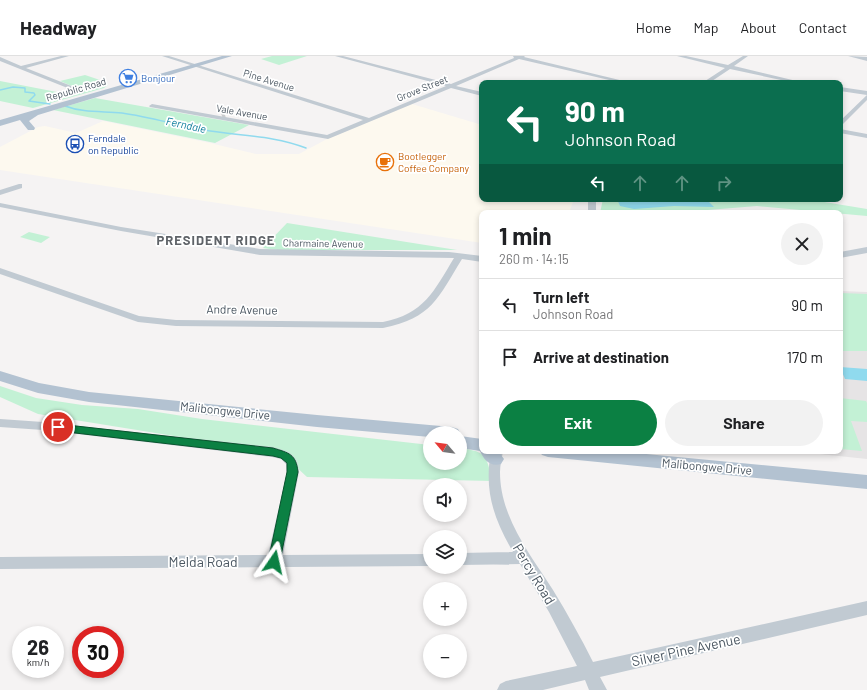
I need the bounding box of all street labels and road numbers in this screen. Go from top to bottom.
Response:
street label: Pine Avenue [242,67,296,93]
street label: Grove Street [395,72,450,104]
street label: Republic Road [45,75,107,103]
street label: Vale Avenue [215,102,269,122]
street label: Charmaine Avenue [283,236,363,250]
street label: Andre Avenue [206,301,278,317]
street label: Malibongwe Drive [179,398,271,422]
street label: Malibongwe Drive [661,455,753,477]
street label: Percy Road [510,540,559,607]
street label: Melda Road [168,553,238,570]
street label: Silver Pine Avenue [630,630,742,669]

